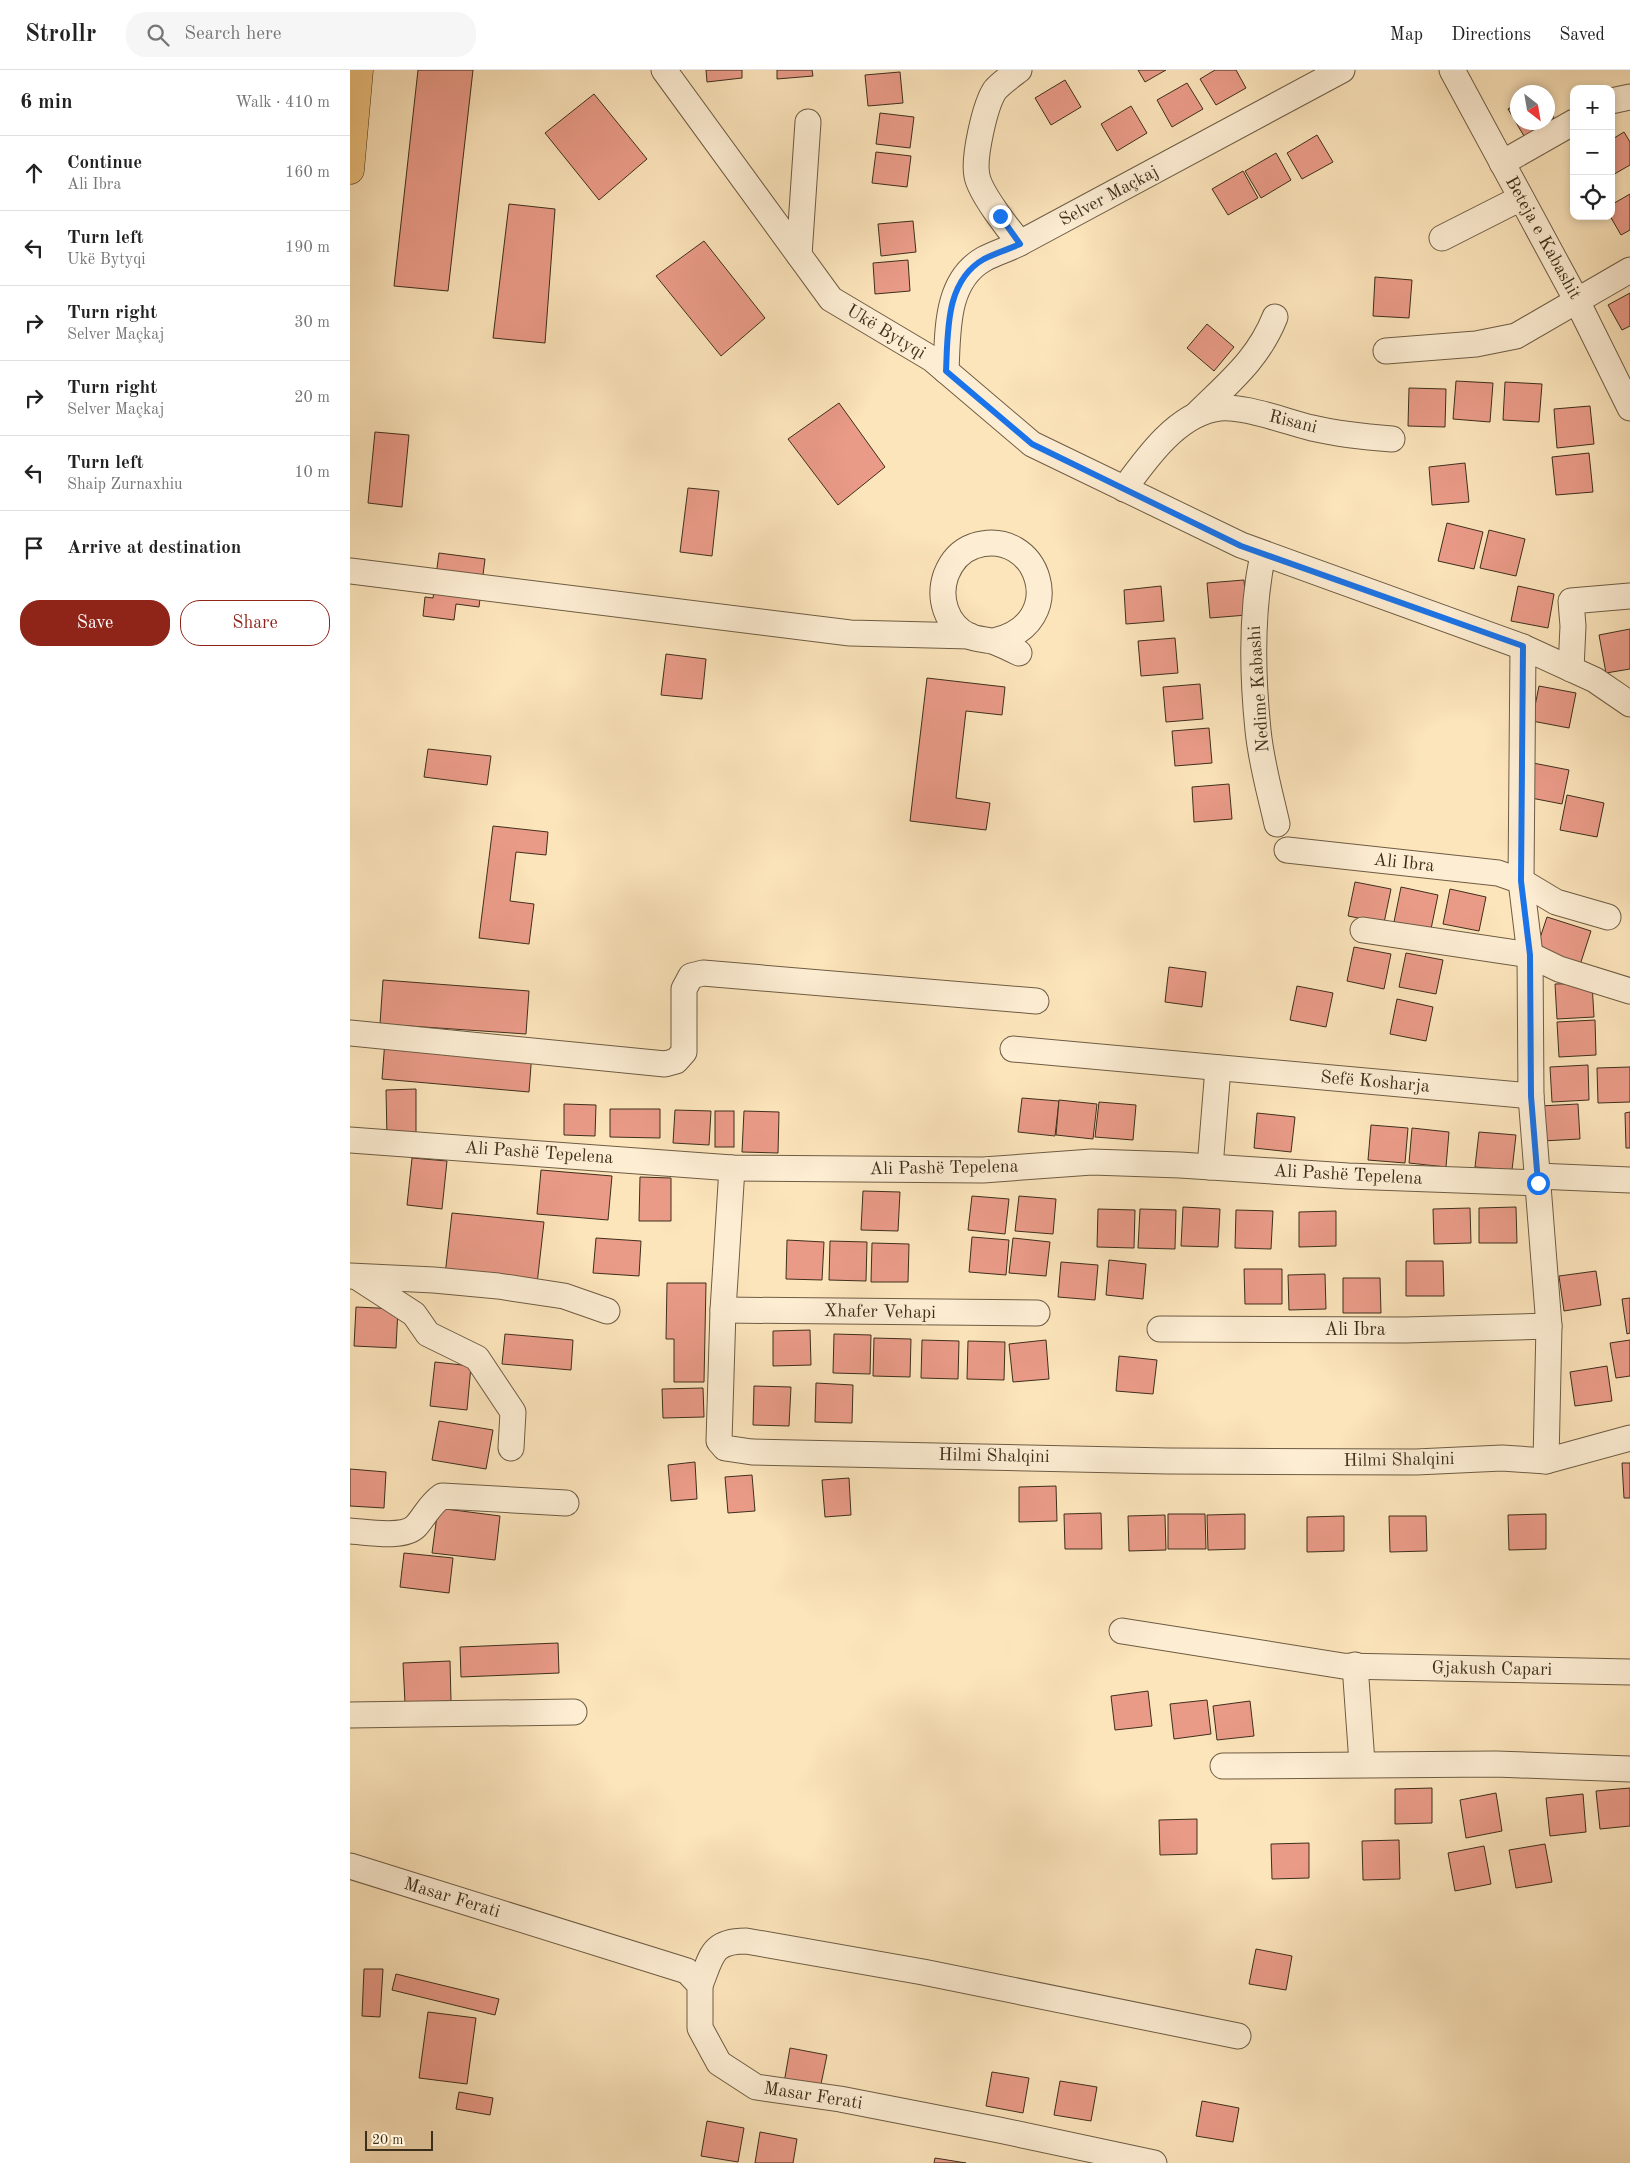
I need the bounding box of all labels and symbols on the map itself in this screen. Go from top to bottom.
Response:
north arrow [1510,85,1555,130]
street label: Selver Maçkaj [1056,162,1162,230]
street label: Beteja e Kabashit [1502,173,1584,303]
route end [989,205,1012,228]
street label: Ukë Bytyqi [843,302,929,363]
street label: Risani [1267,407,1319,437]
street label: Nedime Kabashi [1246,625,1272,753]
street label: Ali Ibra [1373,851,1435,875]
street label: Sefë Kosharja [1320,1068,1431,1096]
street label: Ali Pashë Tepelena [464,1139,614,1167]
street label: Ali Pashë Tepelena [869,1158,1019,1178]
street label: Ali Pashë Tepelena [1273,1162,1423,1188]
route start [1527,1172,1550,1195]
street label: Xhafer Vehapi [824,1302,936,1322]
street label: Ali Ibra [1324,1321,1386,1339]
street label: Hilmi Shalqini [938,1446,1050,1466]
street label: Hilmi Shalqini [1343,1450,1455,1470]
street label: Gjakush Capari [1432,1659,1553,1679]
street label: Masar Ferati [402,1875,502,1921]
street label: Masar Ferati [762,2079,864,2113]
scale bar [365,2128,432,2151]

